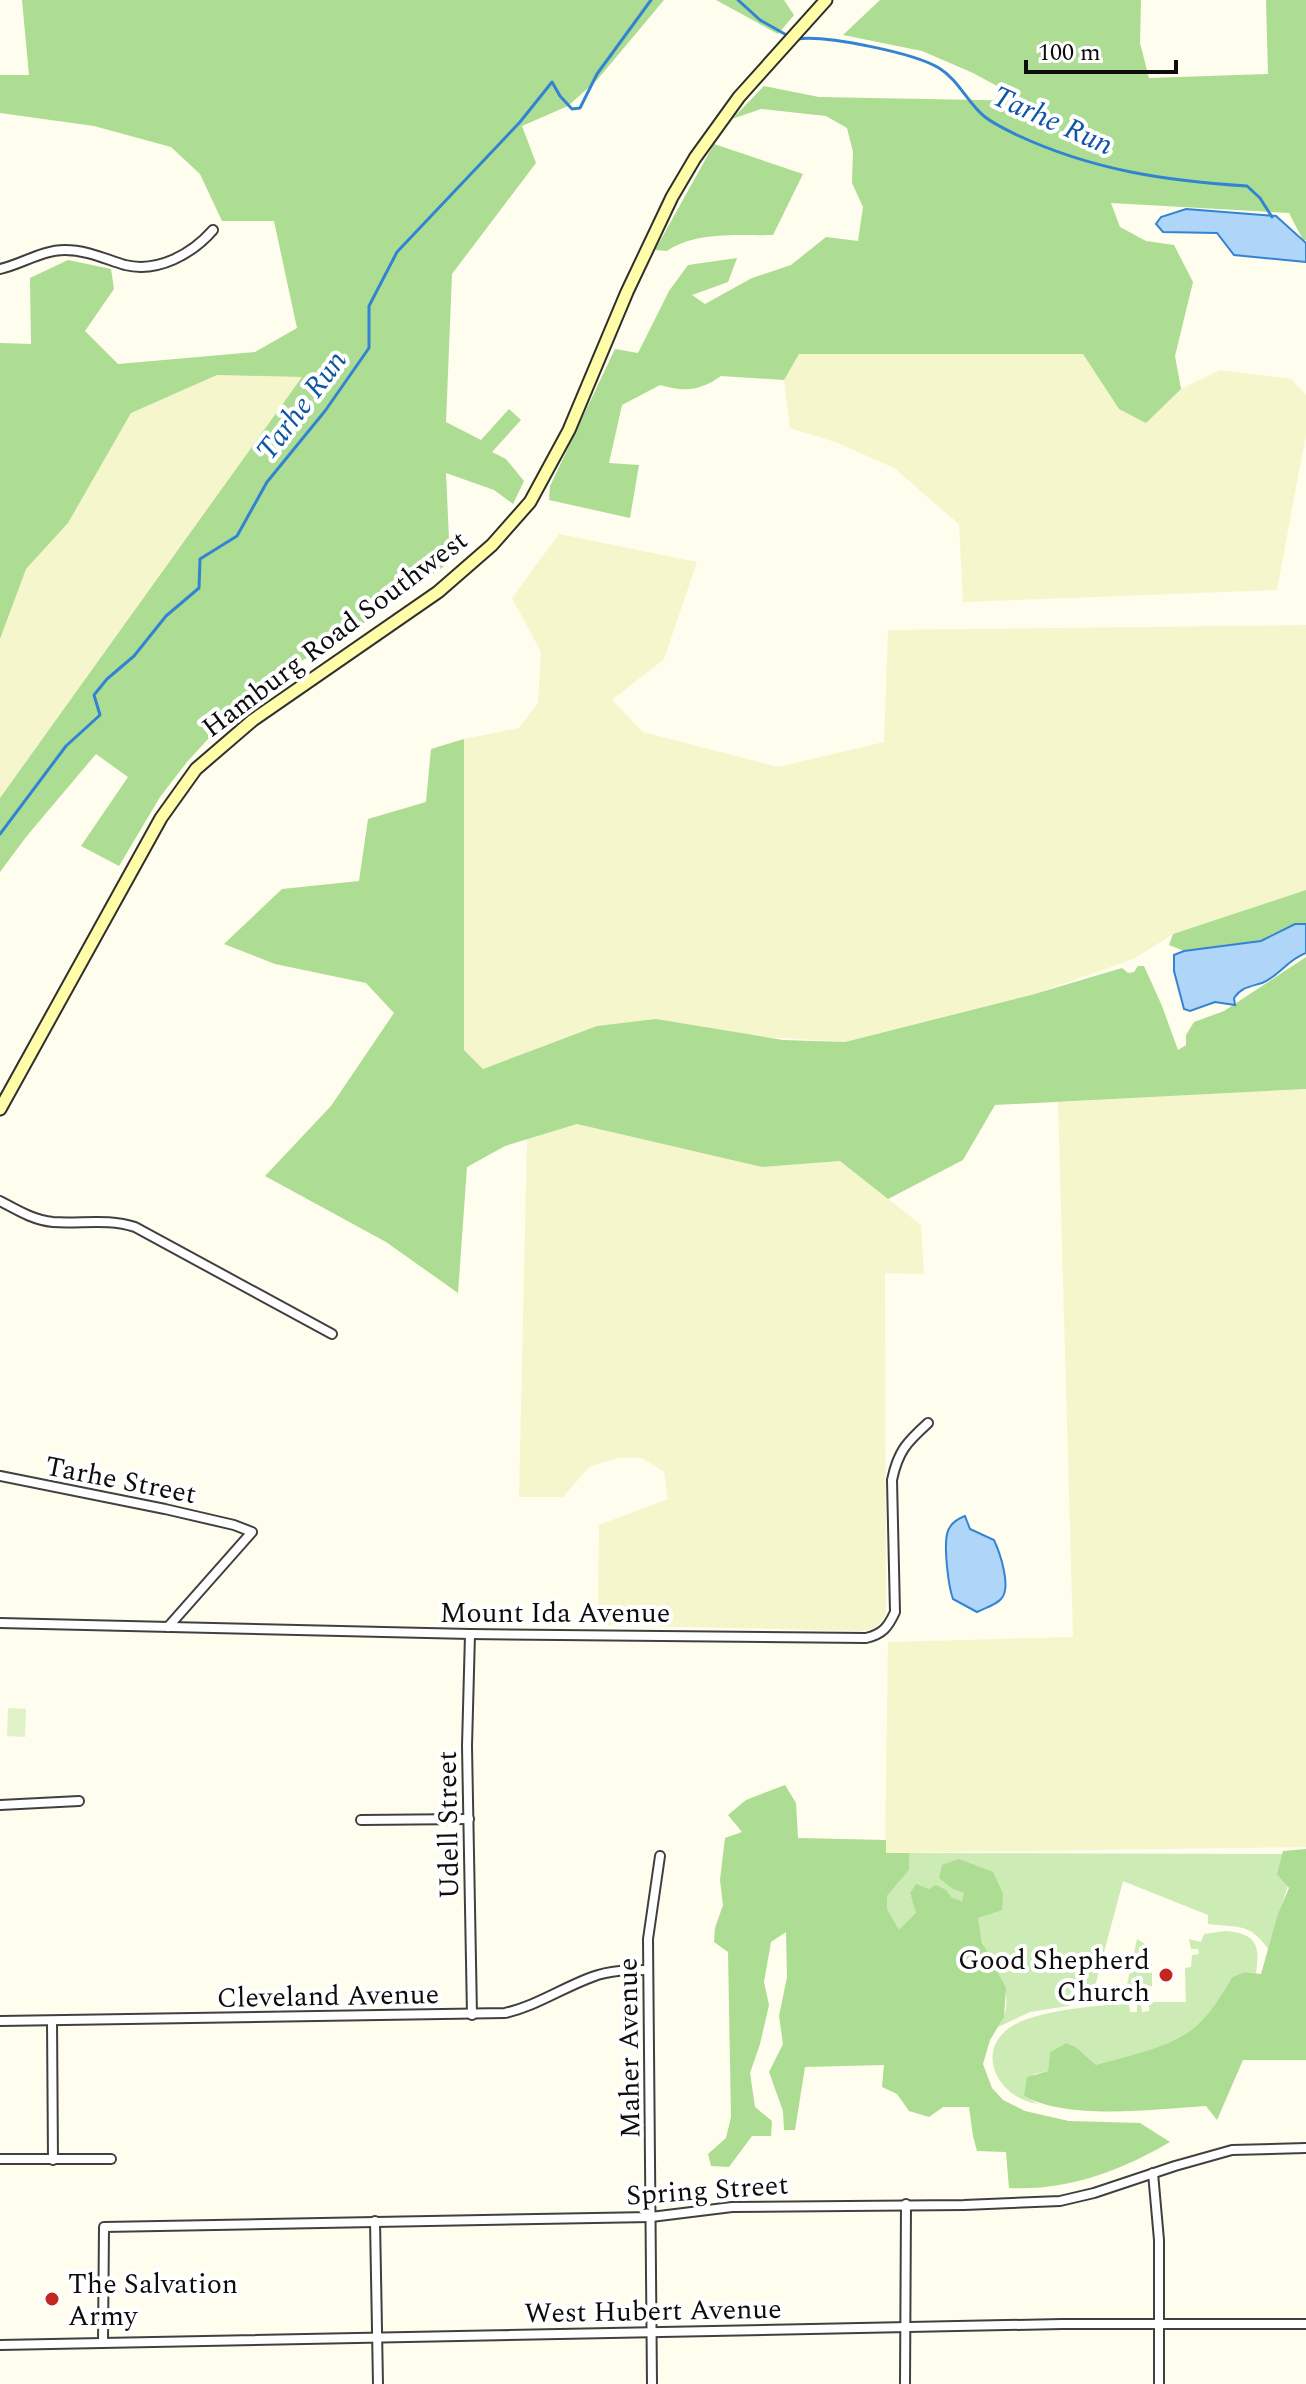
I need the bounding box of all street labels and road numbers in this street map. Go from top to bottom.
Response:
street label: Hamburg Road Southwest [193,520,477,749]
street label: Tarhe Street [42,1445,200,1516]
street label: Mount Ida Avenue [440,1592,670,1635]
street label: Udell Street [426,1750,471,1899]
street label: Maher Avenue [606,1957,653,2139]
street label: Cleveland Avenue [216,1973,440,2020]
street label: Spring Street [625,2163,790,2218]
street label: West Hubert Avenue [524,2288,782,2335]

